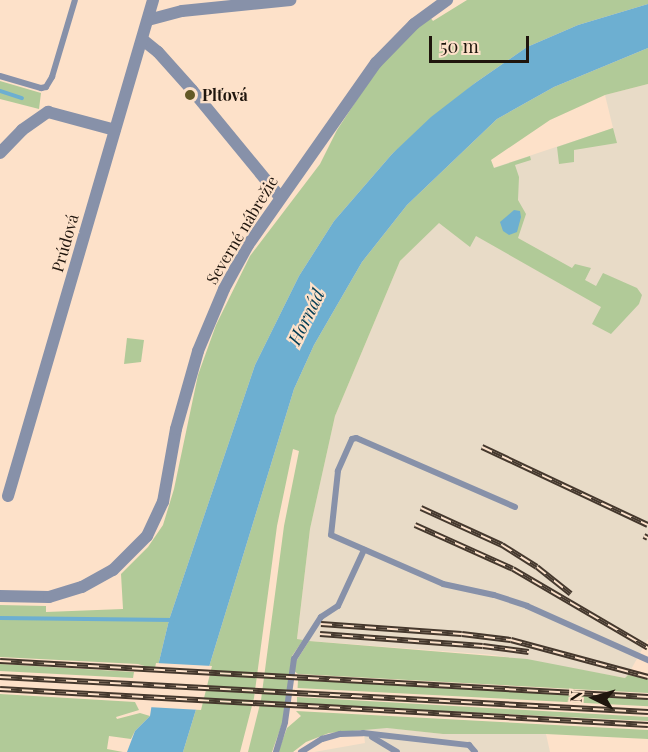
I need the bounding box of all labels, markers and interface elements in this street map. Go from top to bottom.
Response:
scale bar [432,24,532,62]
text: 50 m [440,34,479,58]
place label: Plťová [202,85,248,105]
marker: Plťová [183,88,197,102]
street label: Severné nábrežie [202,172,282,288]
street label: Prúdová [48,212,82,274]
water label: Hornád [283,286,329,348]
north arrow [564,668,624,728]
text: N [565,690,587,703]

